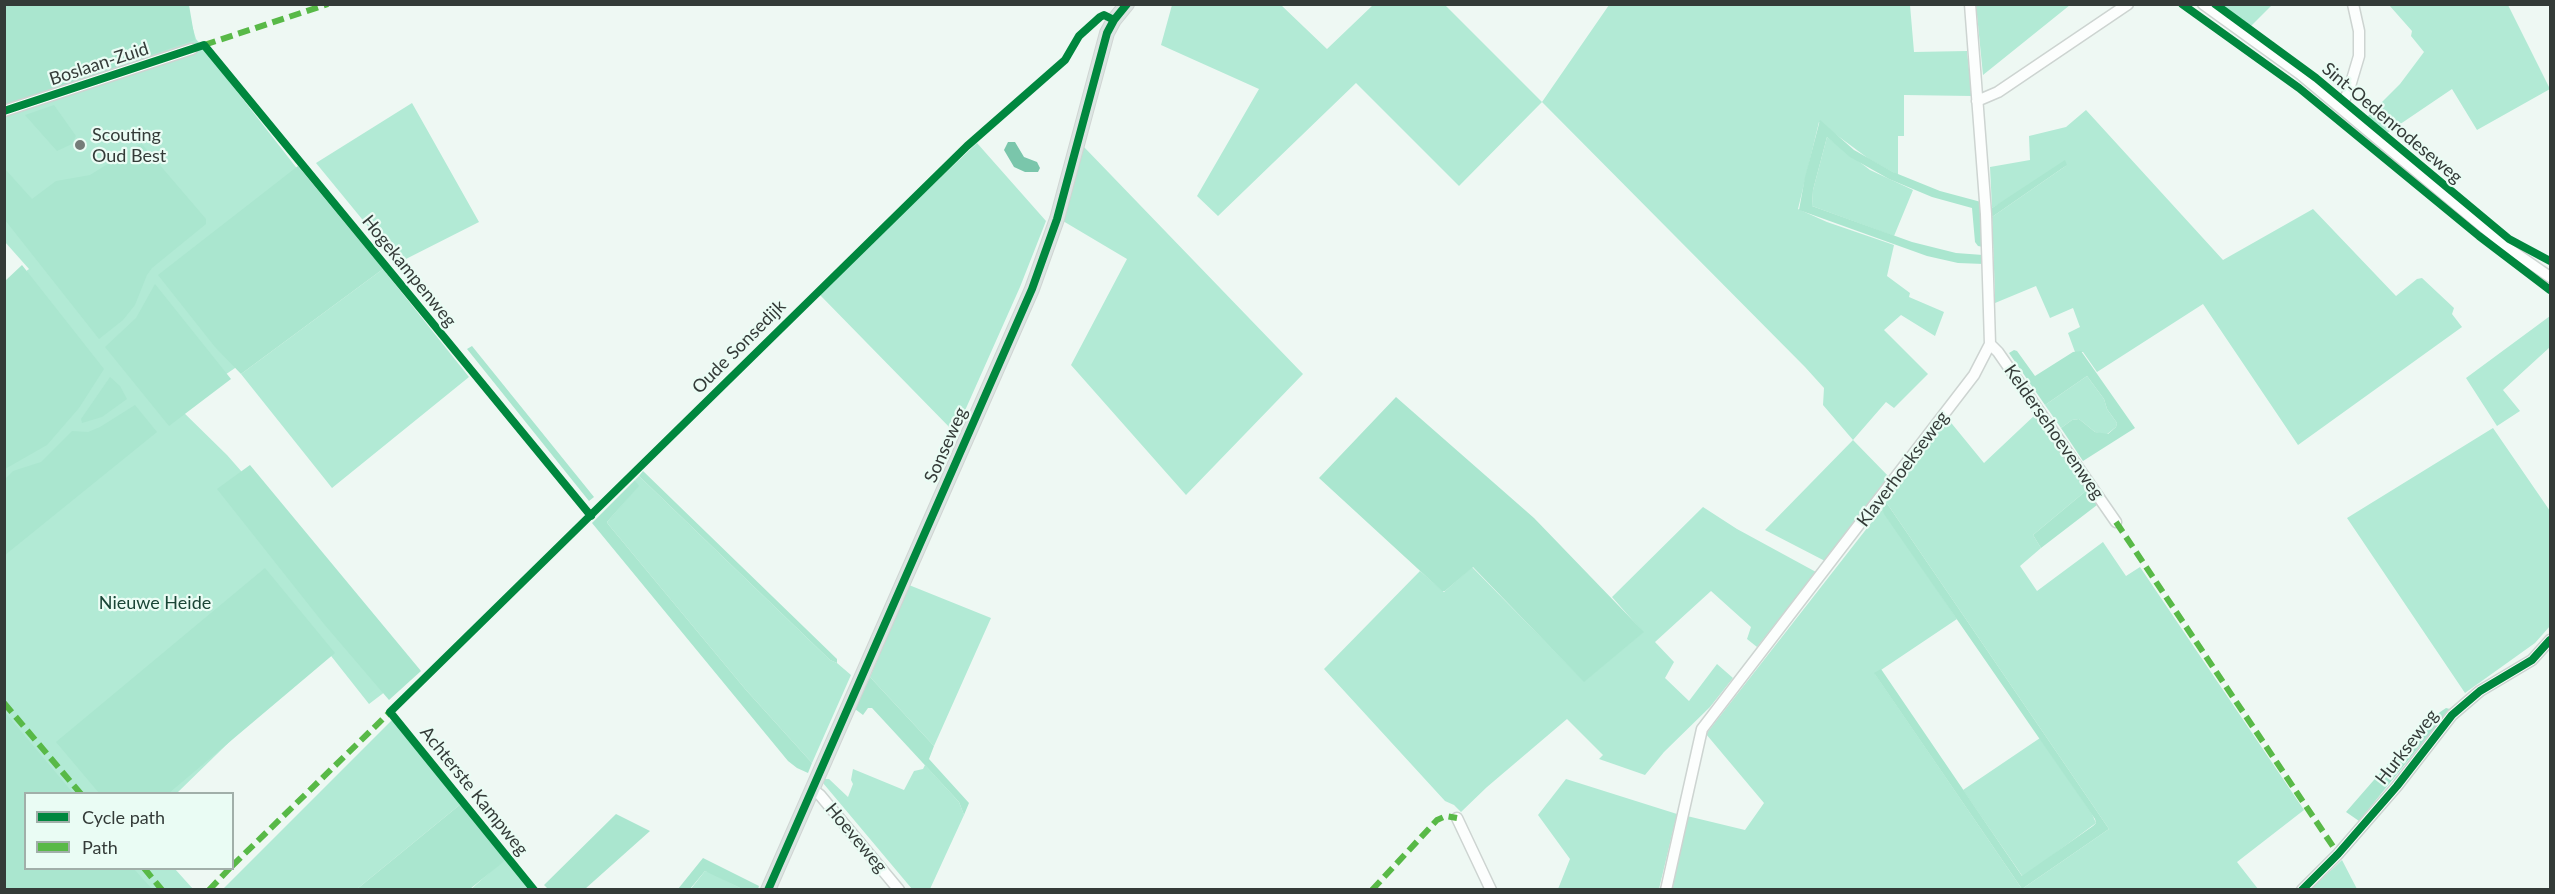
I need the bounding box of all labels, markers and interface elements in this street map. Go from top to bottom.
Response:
street label: Boslaan-Zuid [47,38,151,90]
street label: Sint-Oedenrodeseweg [2317,58,2467,188]
place label: Scouting Oud Best [92,124,166,166]
marker: Scouting Oud Best [73,138,87,152]
street label: Hogekampenweg [357,211,461,331]
street label: Oude Sonsedijk [688,296,790,398]
street label: Keldersehoevenweg [1999,361,2109,503]
street label: Sonseweg [920,404,972,486]
street label: Klaverhoekseweg [1853,407,1953,531]
park label: Nieuwe Heide [99,592,211,614]
street label: Hurkseweg [2371,705,2443,789]
street label: Achterste Kampweg [415,722,533,860]
legend [24,792,234,870]
street label: Hoeveweg [821,799,891,877]
text: Cycle path [82,806,165,828]
text: Path [82,836,118,858]

